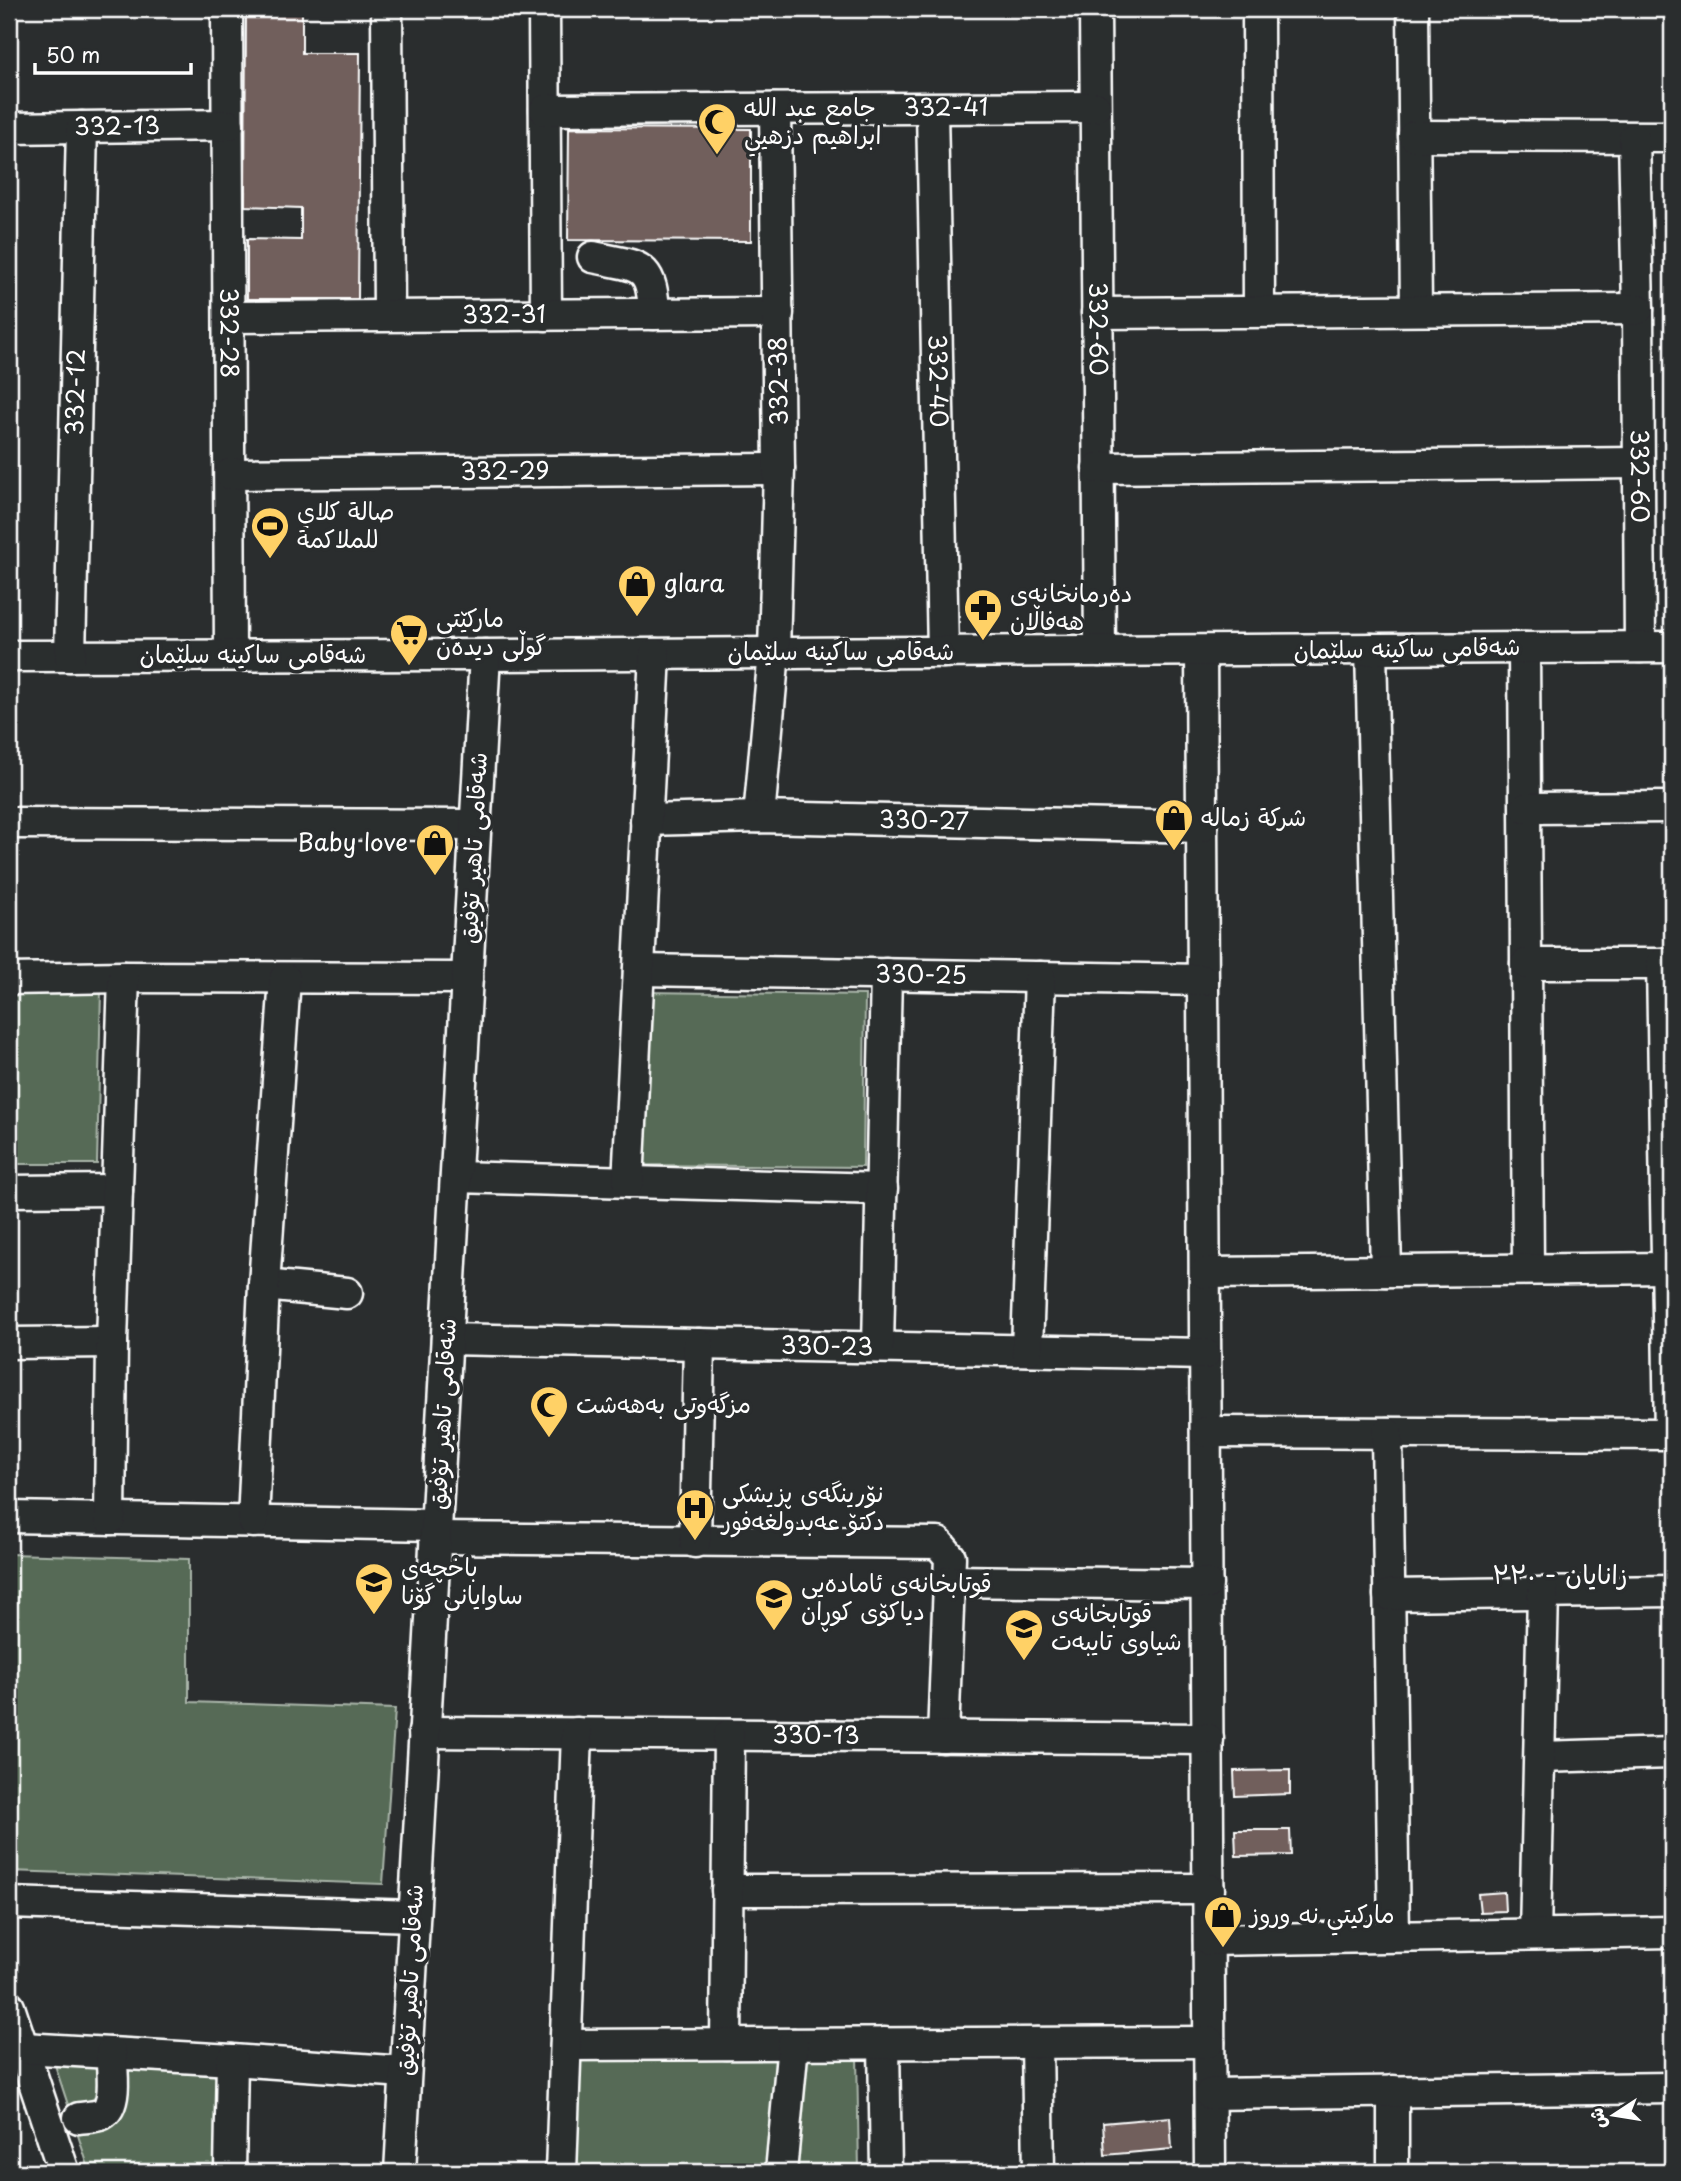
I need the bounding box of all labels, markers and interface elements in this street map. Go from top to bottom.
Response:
scale bar [35,32,191,76]
text: 50 m [46,38,100,70]
place label: جامع عبد الله ابراهيم دزهيي [744,88,882,157]
street label: 332-41 [903,88,988,124]
mosque icon: جامع عبد الله ابراهيم دزهيي [696,101,738,156]
street label: 332-13 [74,106,160,143]
street label: 332-60 [1081,282,1118,376]
street label: 332-28 [212,288,249,378]
street label: 332-31 [462,295,546,331]
street label: 332-40 [921,334,958,428]
street label: 332-38 [758,336,796,426]
street label: 332-12 [55,348,93,436]
street label: 332-60 [1623,429,1659,523]
street label: 332-29 [460,451,550,488]
place label: صالة كلاي للملاكمة [297,492,395,556]
sports icon: صالة كلاي للملاكمة [249,505,291,560]
shop icon: glara [616,563,658,618]
place label: glara [664,564,724,600]
place label: دەرمانخانەی هەفاڵان [1010,574,1132,638]
pharmacy icon: دەرمانخانەی هەفاڵان [962,587,1004,642]
place label: مارکێتی گوڵی دیدەن [436,599,547,663]
supermarket icon: مارکێتی گوڵی دیدەن [388,612,430,667]
street label: شەقامی ساکینە سلێمان [1293,627,1521,667]
street label: شەقامی ساکینە سلێمان [728,632,954,668]
street label: شەقامی ساکینە سلێمان [140,635,366,671]
street label: شەقامی تاهیر تۆفیق [449,751,495,945]
shop icon: شركة زماله [1153,797,1195,852]
place label: شركة زماله [1201,798,1306,834]
street label: 330-27 [879,800,970,838]
shop icon: Baby love [414,822,456,877]
place label: Baby love [297,823,408,859]
street label: 330-25 [875,954,967,992]
street label: شەقامی تاهیر تۆفیق [418,1317,464,1511]
street label: 330-23 [780,1326,874,1363]
mosque icon: مزگەوتی بەهەشت [528,1384,570,1439]
place label: مزگەوتی بەهەشت [576,1385,751,1421]
place label: نۆرینگەی پزیشکی دکتۆ عەبدولغەفور [720,1474,884,1538]
hospital icon: نۆرینگەی پزیشکی دکتۆ عەبدولغەفور [674,1487,716,1542]
place label: باخچەی ساوایانی گۆنا [401,1548,523,1612]
district label: زانایان - ٣٣٠ [1492,1554,1628,1593]
school or university icon: باخچەی ساوایانی گۆنا [353,1561,395,1616]
place label: قوتابخانەی ئامادەیی دیاکۆی کوڕان [801,1564,992,1632]
school or university icon: قوتابخانەی ئامادەیی دیاکۆی کوڕان [753,1577,795,1632]
place label: قوتابخانەی شیاوی تایبەت [1051,1594,1182,1658]
school or university icon: قوتابخانەی شیاوی تایبەت [1003,1607,1045,1662]
street label: 330-13 [772,1715,860,1752]
street label: شەقامی تاهیر تۆفیق [385,1883,431,2077]
shop icon: ماركيتي نه وروز [1202,1894,1244,1949]
place label: ماركيتي نه وروز [1248,1895,1395,1936]
north arrow [1580,2080,1650,2150]
text: ش [1581,2106,1612,2132]

